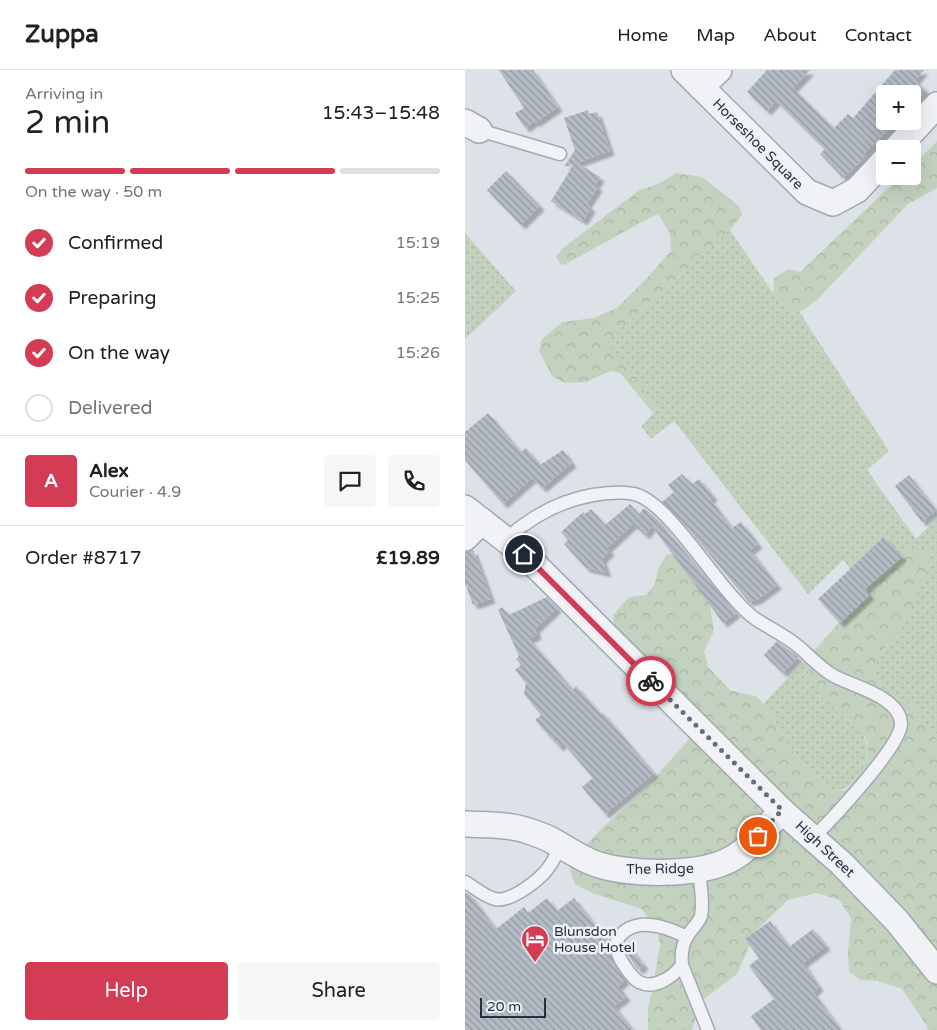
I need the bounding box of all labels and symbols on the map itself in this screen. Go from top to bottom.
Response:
street label: Horseshoe Square [709,95,807,193]
pin [503,533,545,575]
courier [626,656,676,706]
pin [737,815,779,857]
street label: High Street [792,817,859,881]
street label: The Ridge [626,860,694,878]
place label: Blunsdon House Hotel [554,923,635,956]
hotel icon: Blunsdon House Hotel [520,924,550,963]
scale bar [480,995,546,1018]

